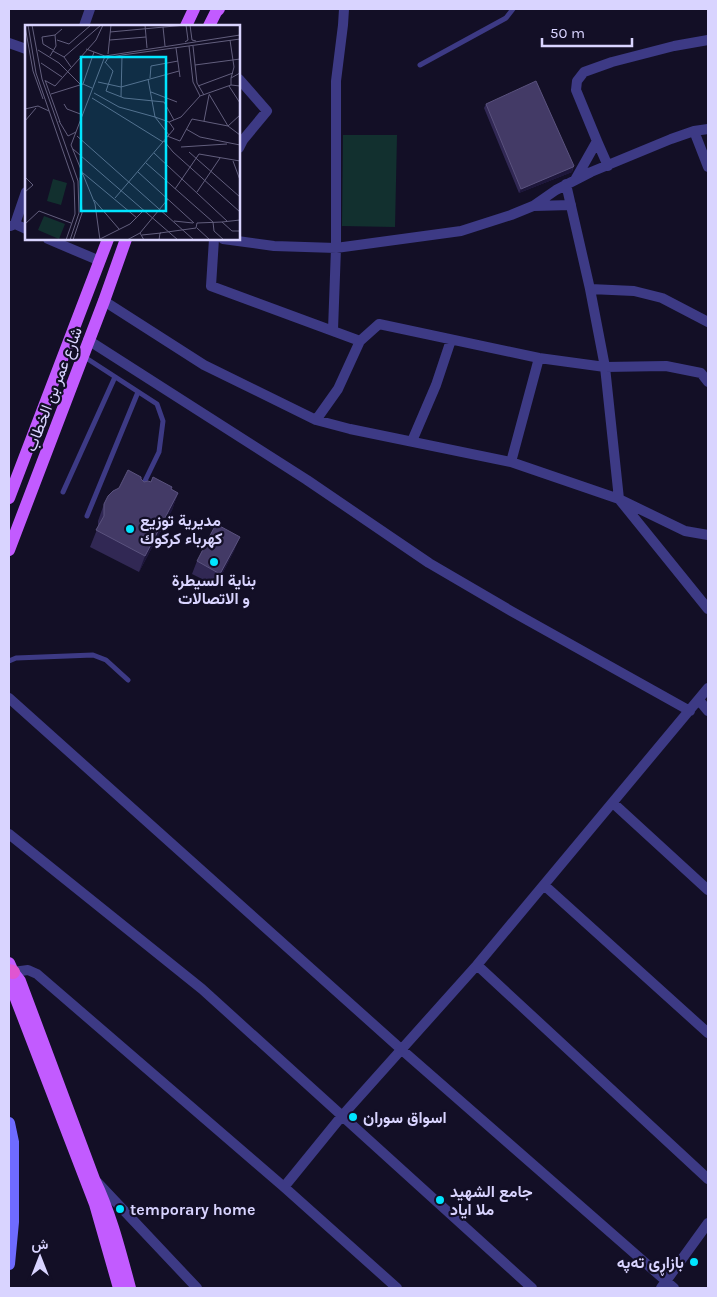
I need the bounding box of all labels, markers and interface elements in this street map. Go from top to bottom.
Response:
scale bar [542,15,632,47]
text: 50 m [550,24,585,42]
inset map [25,25,240,240]
street label: شارع عمر بن الخطاب [21,324,88,455]
place label: مديرية توزيع كهرباء كركوك [140,511,222,549]
marker: مديرية توزيع كهرباء كركوك [124,523,136,535]
marker: بناية السيطرة و الاتصالات [208,556,220,568]
place label: بناية السيطرة و الاتصالات [172,571,256,609]
place label: اسواق سوران [363,1108,447,1128]
marker: اسواق سوران [347,1111,359,1123]
place label: جامع الشهيد ملا اياد [450,1182,533,1219]
marker: جامع الشهيد ملا اياد [434,1194,446,1206]
place label: temporary home [130,1200,256,1219]
marker: temporary home [114,1203,126,1215]
north arrow [15,1232,65,1282]
text: ش [32,1236,49,1253]
place label: بازاڕی تەپە [617,1253,684,1276]
marker: بازاڕی تەپە [688,1256,700,1268]

